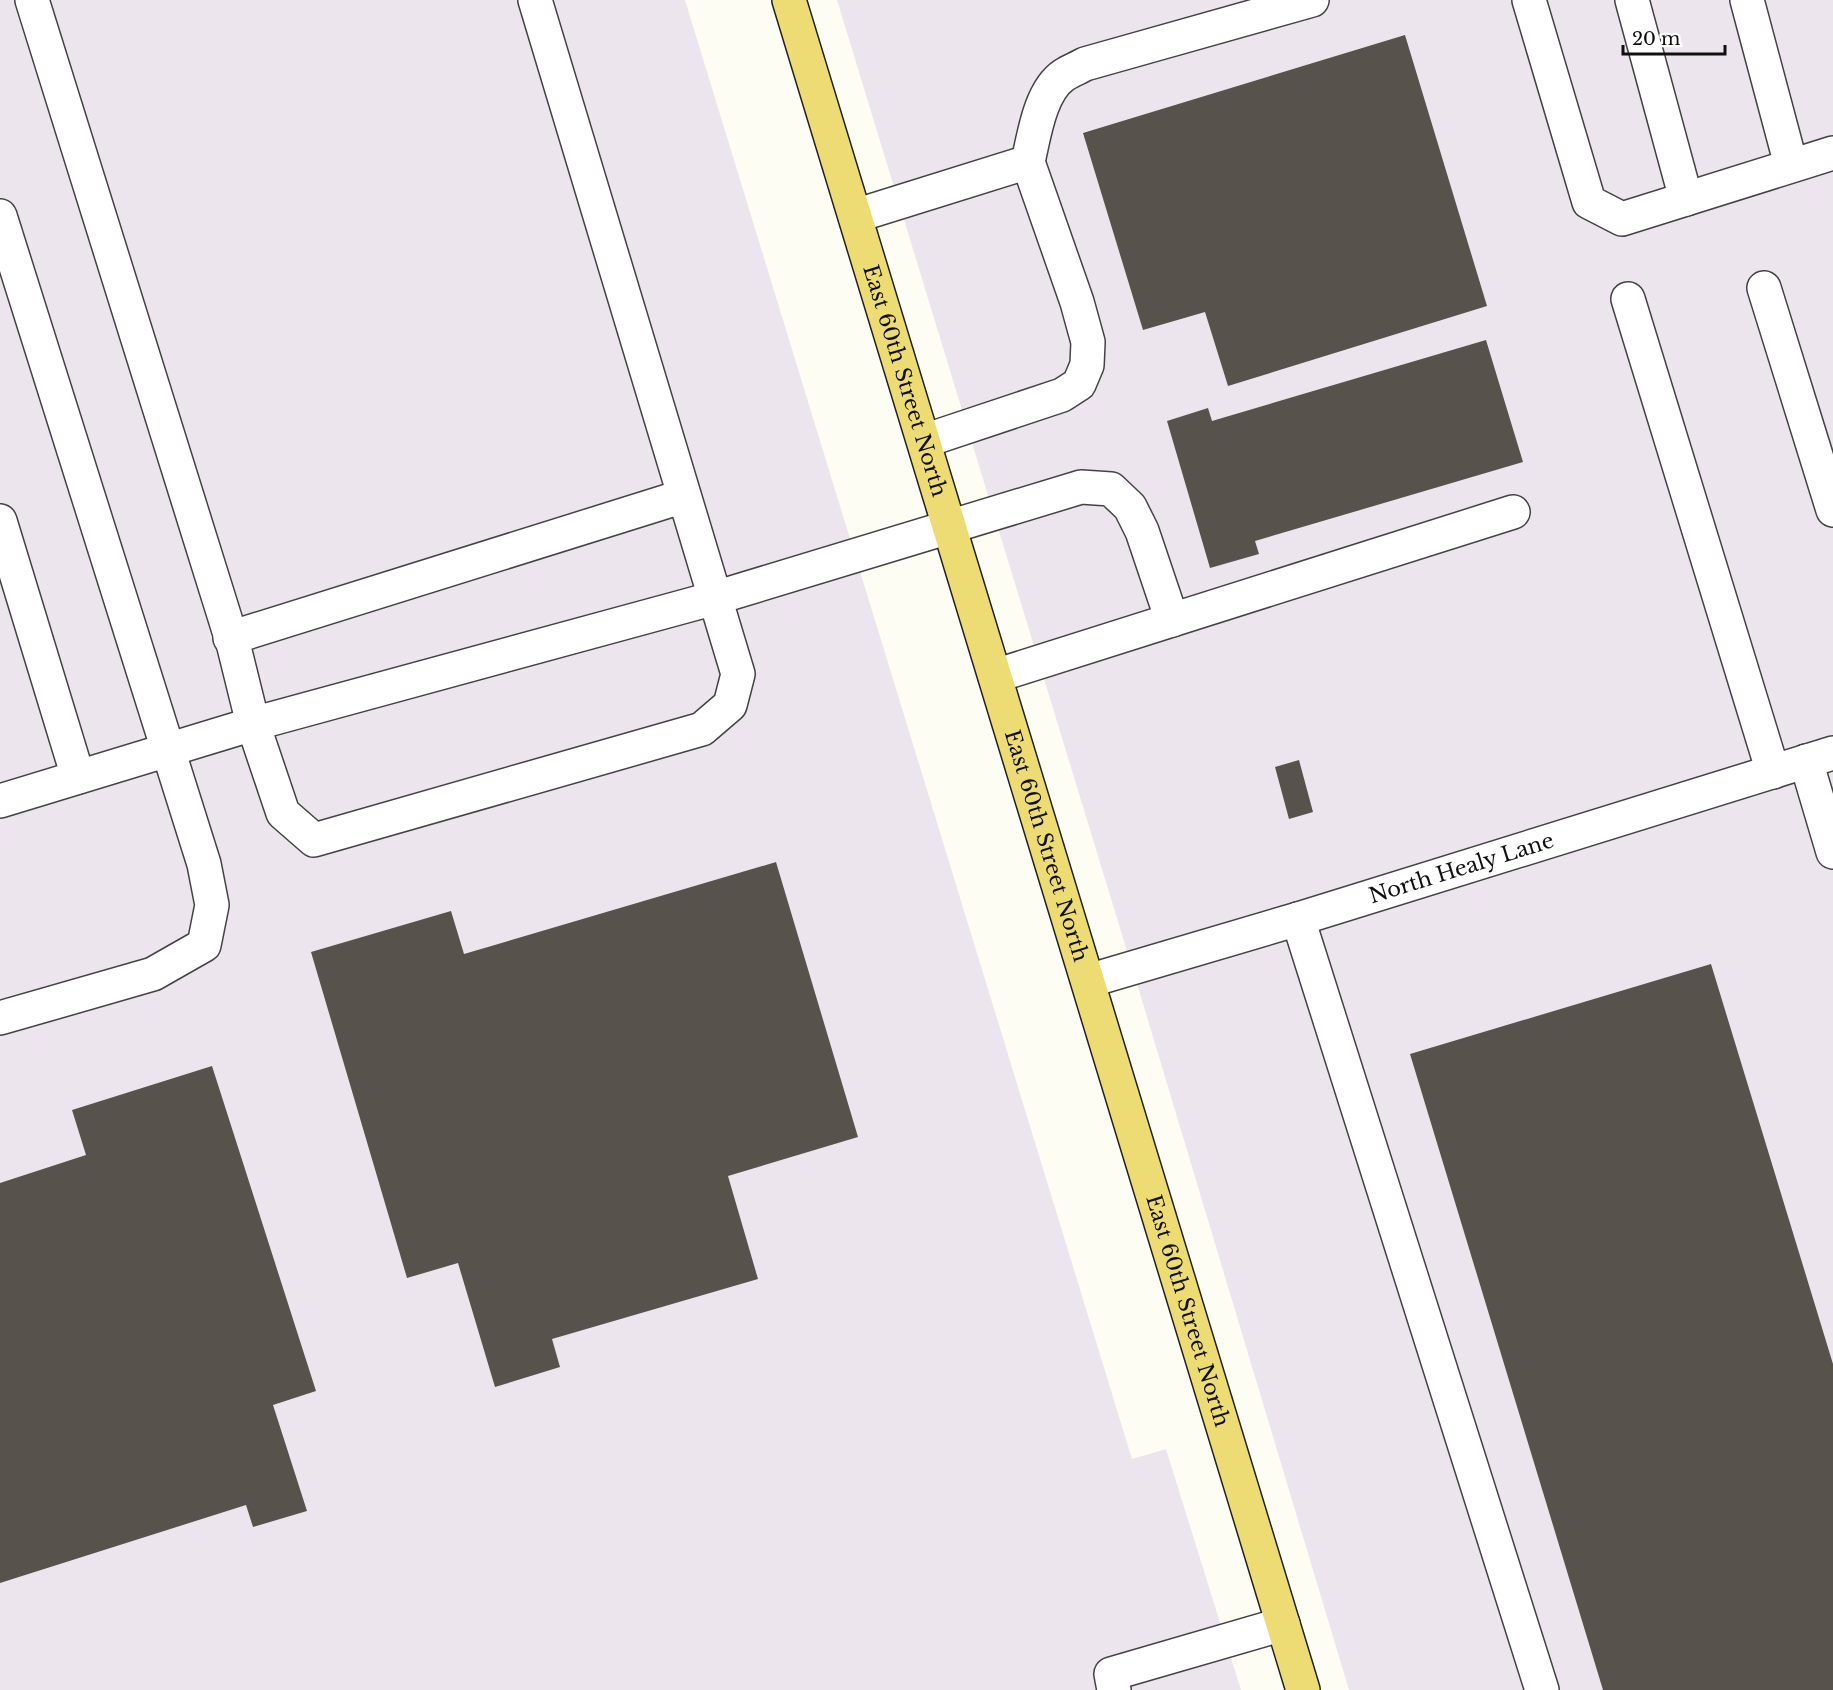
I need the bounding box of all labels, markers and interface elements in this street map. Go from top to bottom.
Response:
scale bar [1623,18,1725,56]
text: 20 m [1632,28,1680,50]
street label: East 60th Street North [857,262,952,500]
street label: East 60th Street North [999,727,1094,965]
street label: North Healy Lane [1366,827,1557,909]
street label: East 60th Street North [1140,1192,1235,1430]

